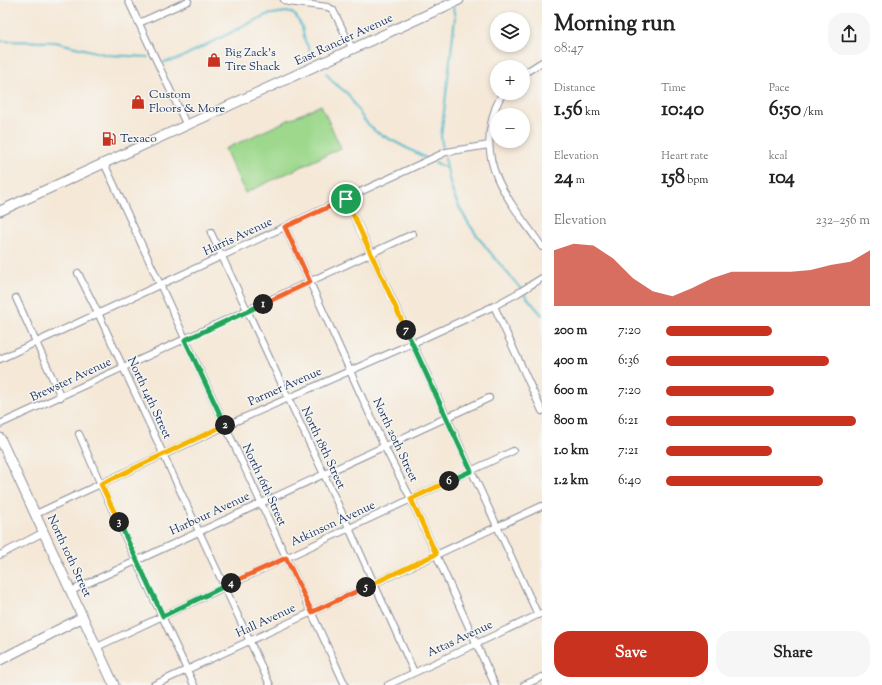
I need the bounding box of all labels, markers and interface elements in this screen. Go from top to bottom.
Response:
street label: East Rancier Avenue [292,9,397,71]
text: Morning run [554,9,676,41]
map controls [490,12,530,148]
button: layers [490,12,530,52]
button: share [828,13,870,55]
text: 08:47 [554,40,584,58]
place label: Big Zack's Tire Shack [225,44,281,76]
shop icon: Big Zack's Tire Shack [206,52,222,68]
button: + [490,60,530,100]
text: Distance [554,80,595,96]
text: Time [661,80,686,96]
text: Pace [769,80,790,96]
place label: Custom Floors & More [149,86,226,118]
shop icon: Custom Floors & More [130,94,146,110]
text: 1.56 [554,96,583,125]
text: 10:40 [661,96,704,125]
text: 6:50 [769,96,801,125]
text: km [583,104,600,120]
text: /km [801,104,823,120]
button: − [490,108,530,148]
place label: Texaco [120,130,157,148]
fuel station icon: Texaco [101,131,117,147]
text: Elevation [554,148,599,164]
text: Heart rate [661,148,708,164]
text: kcal [769,148,788,164]
text: 24 [554,164,573,193]
text: 158 [661,164,685,193]
text: 104 [769,164,795,193]
text: m [573,172,585,188]
text: bpm [685,172,708,188]
pin [329,182,363,216]
icon: arrive [335,188,357,210]
text: Elevation [554,212,607,230]
text: 232–256 m [816,212,870,230]
street label: Harris Avenue [200,213,276,261]
pin: 1 [253,294,273,314]
text: 1 [261,296,265,312]
pin: 7 [396,320,416,340]
text: 7 [403,322,409,338]
text: 200 m [554,322,587,340]
text: 7:20 [618,322,641,340]
text: 400 m [554,352,588,370]
text: 6:36 [618,352,639,370]
street label: Brewster Avenue [27,353,115,407]
street label: North 14th Street [122,354,176,442]
street label: Parmer Avenue [245,363,325,411]
text: 600 m [554,382,588,400]
text: 7:20 [618,382,641,400]
street label: North 20th Street [368,395,422,485]
street label: North 18th Street [296,404,350,492]
text: 800 m [554,412,588,430]
text: 6:21 [618,412,638,430]
pin: 2 [215,415,235,435]
text: 2 [222,417,228,433]
street label: North 16th Street [237,441,291,529]
text: 1.0 km [554,442,589,460]
text: 7:21 [618,442,638,460]
pin: 6 [439,471,459,491]
text: 1.2 km [554,472,588,490]
text: 6:40 [618,472,641,490]
text: 6 [446,473,452,489]
street label: Harbour Avenue [167,487,253,540]
street label: Atkinson Avenue [288,496,379,552]
street label: North 10th Street [42,512,96,600]
pin: 3 [109,512,129,532]
text: 3 [117,514,121,530]
pin: 4 [221,573,241,593]
text: 4 [228,575,234,591]
pin: 5 [356,577,376,597]
text: 5 [364,579,368,595]
street label: Hall Avenue [233,599,299,643]
street label: Attas Avenue [424,616,496,662]
button: Save [554,631,708,677]
button: Share [716,631,870,677]

